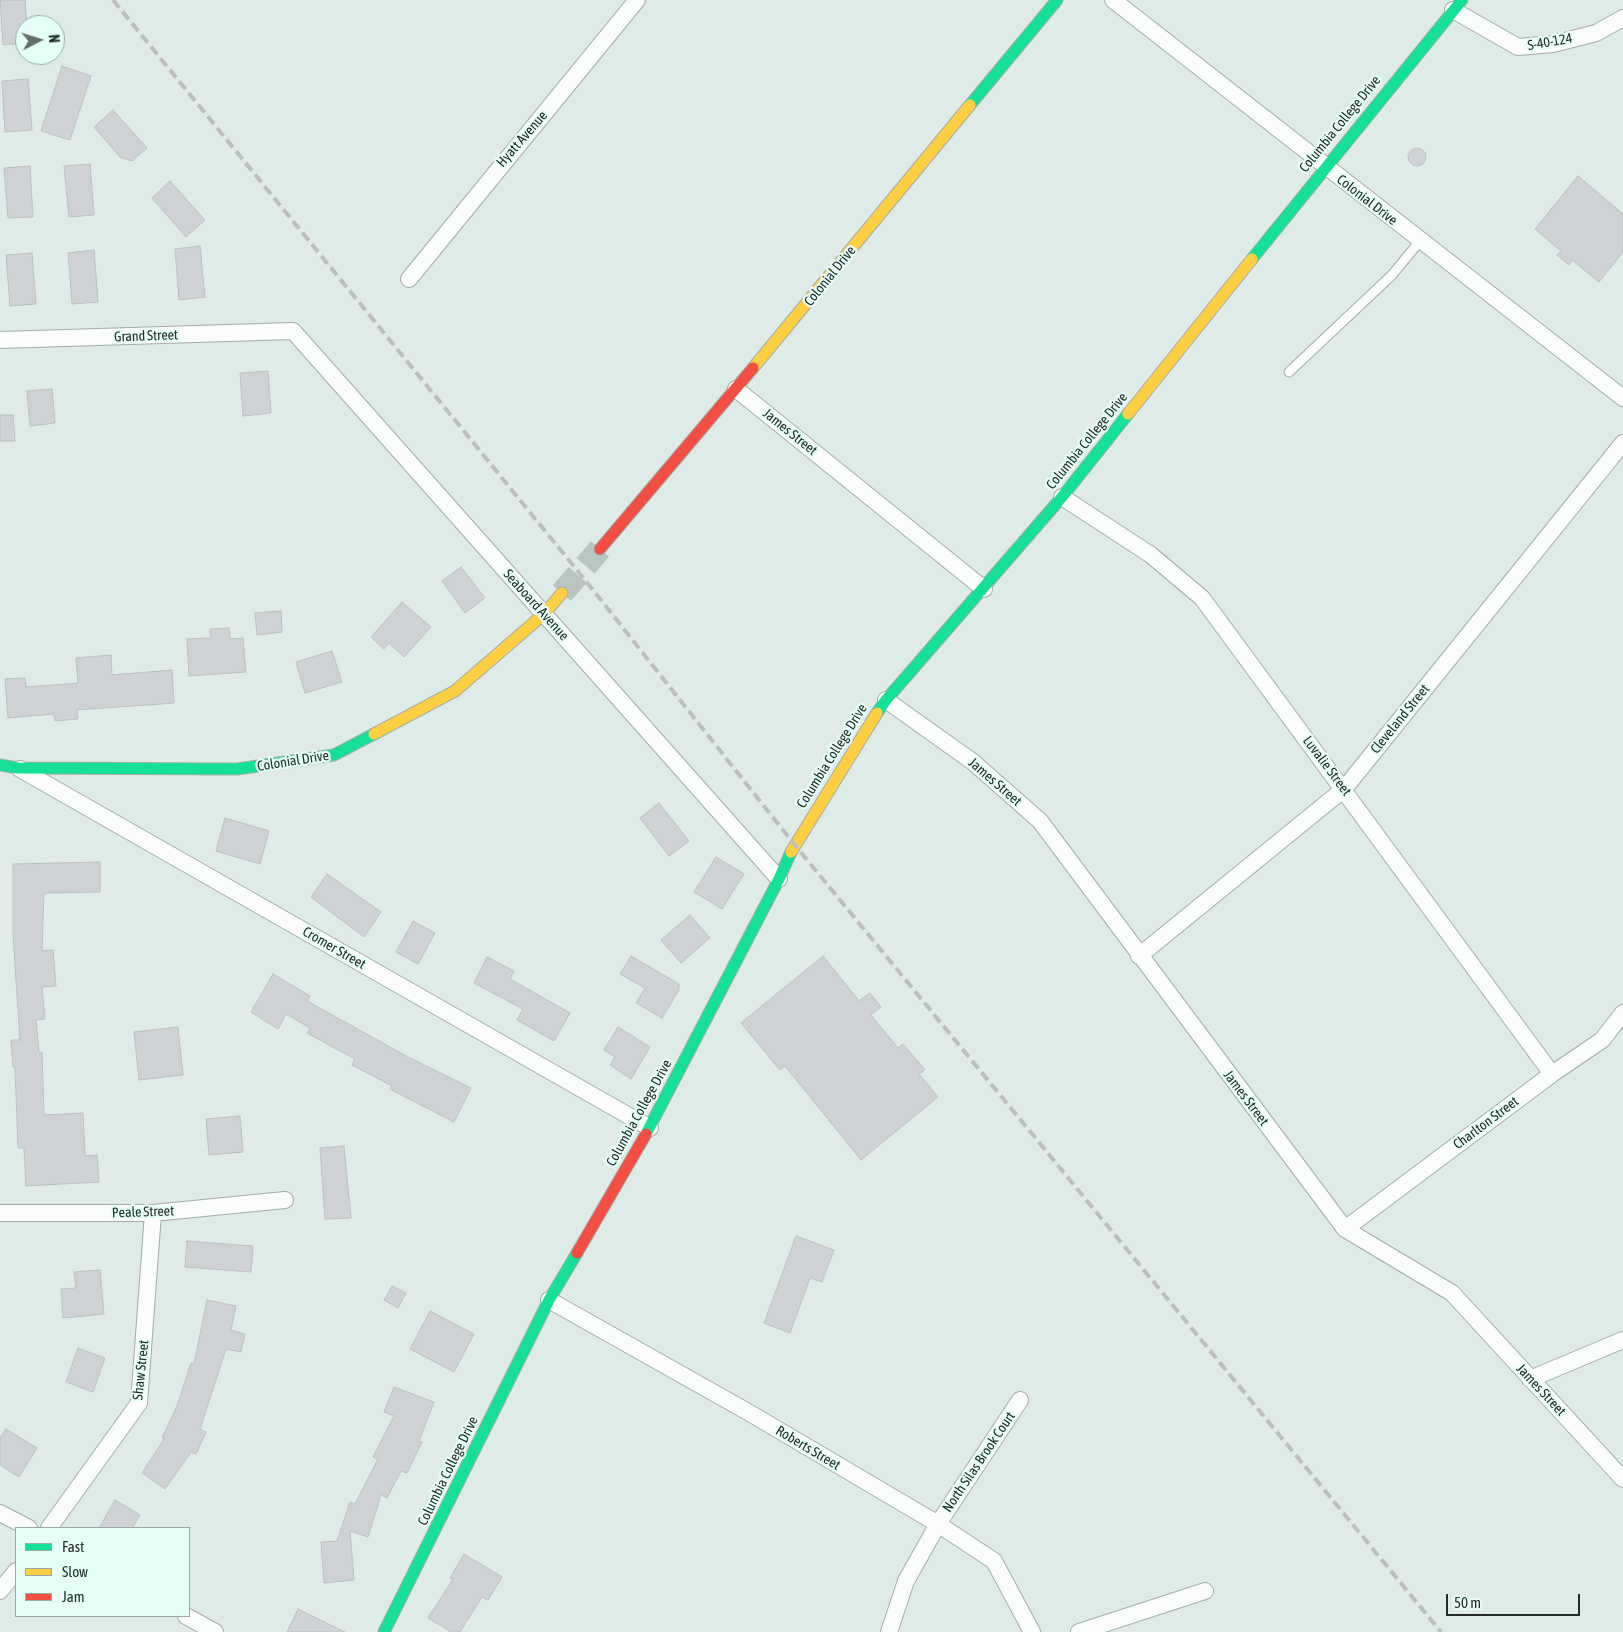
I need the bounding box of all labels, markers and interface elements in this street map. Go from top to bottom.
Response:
north arrow [15,15,65,65]
street label: S-40-124 [1526,30,1574,54]
text: N [46,34,62,44]
street label: Columbia College Drive [1296,72,1384,176]
street label: Hyatt Avenue [493,107,551,171]
street label: Colonial Drive [1333,171,1401,229]
street label: Colonial Drive [801,243,859,309]
street label: Grand Street [114,326,178,346]
street label: Columbia College Drive [1043,389,1131,493]
street label: James Street [759,405,821,459]
street label: Seaboard Avenue [500,566,572,644]
street label: Cleveland Street [1367,681,1433,757]
street label: Columbia College Drive [793,701,871,811]
street label: Luvalie Street [1299,733,1355,799]
street label: Colonial Drive [256,747,330,775]
street label: James Street [965,754,1025,810]
street label: Cromer Street [299,923,369,973]
street label: Columbia College Drive [603,1057,675,1169]
street label: James Street [1220,1067,1272,1129]
street label: Charlton Street [1450,1093,1522,1153]
street label: Peale Street [112,1203,174,1221]
street label: Shaw Street [130,1339,152,1401]
street label: James Street [1513,1361,1569,1419]
street label: North Silas Brook Court [939,1409,1019,1515]
street label: Columbia College Drive [414,1414,482,1528]
street label: Roberts Street [773,1422,843,1474]
legend [15,1527,190,1617]
text: Fast [62,1538,84,1555]
text: Slow [62,1563,88,1580]
scale bar [1448,1584,1582,1616]
text: Jam [62,1588,85,1605]
text: 50 m [1454,1594,1481,1611]

